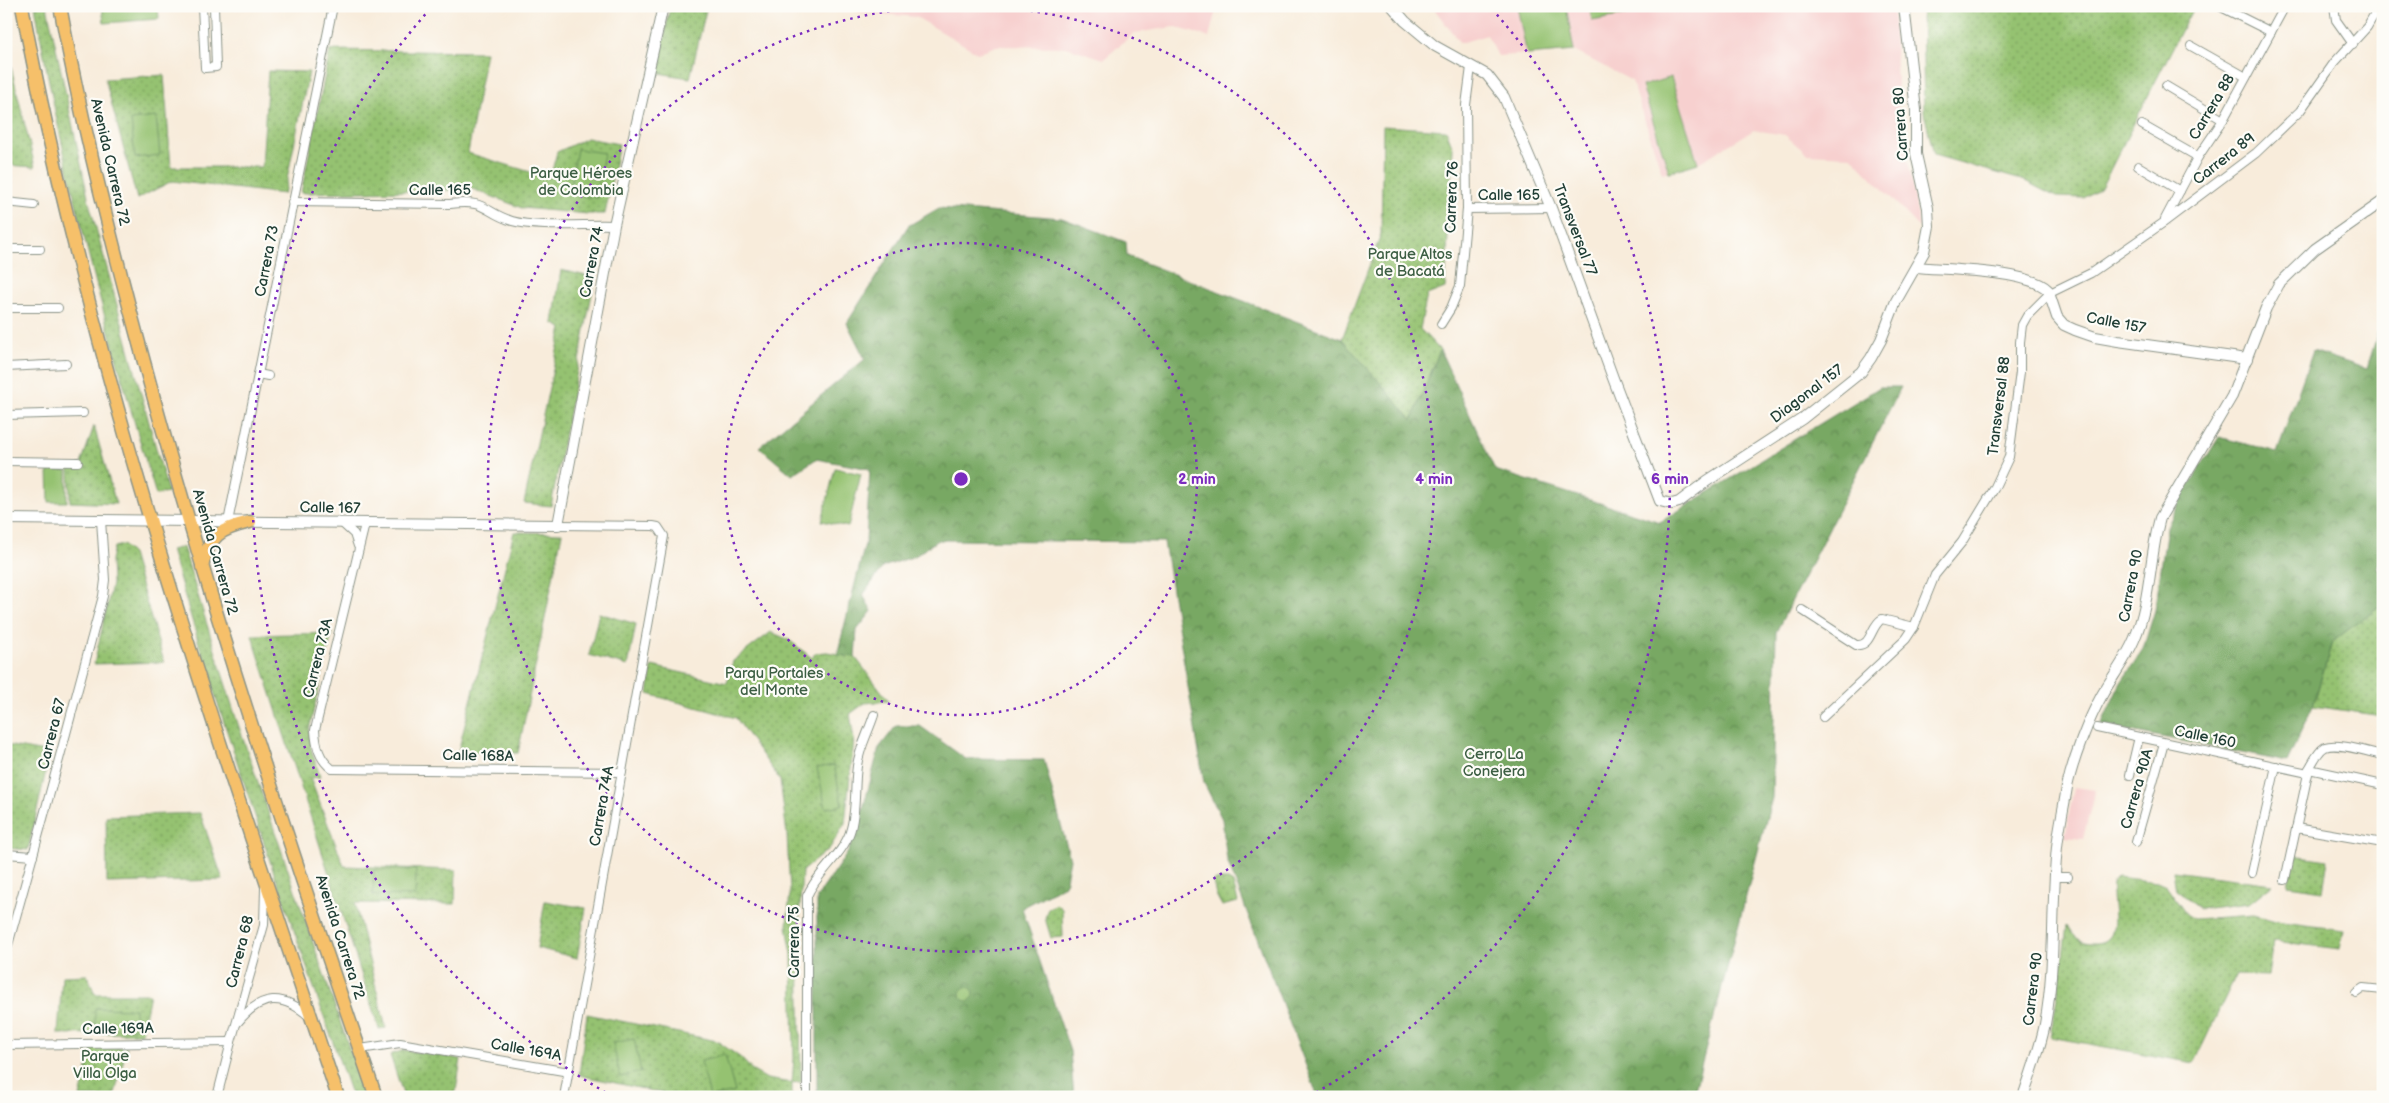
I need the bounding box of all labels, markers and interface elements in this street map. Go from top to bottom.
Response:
street label: Carrera 88 [2185,70,2239,143]
street label: Carrera 80 [1889,86,1913,161]
street label: Avenida Carrera 72 [86,97,134,228]
street label: Carrera 89 [2189,129,2259,189]
street label: Carrera 76 [1441,160,1463,234]
park label: Parque Héroes de Colombia [530,164,633,200]
street label: Calle 165 [409,181,471,200]
street label: Transversal 77 [1549,181,1601,279]
street label: Calle 165 [1478,186,1540,205]
street label: Carrera 73 [251,224,283,298]
street label: Carrera 74 [576,225,608,299]
park label: Parque Altos de Bacatá [1367,245,1453,281]
street label: Calle 157 [2085,308,2148,338]
street label: Transversal 88 [1983,355,2015,457]
street label: Diagonal 157 [1767,360,1848,428]
centre of rings [952,470,970,488]
text: 2 min [1178,470,1216,489]
text: 4 min [1415,470,1453,489]
text: 6 min [1651,470,1689,489]
street label: Avenida Carrera 72 [188,487,242,617]
street label: Calle 167 [299,498,361,518]
street label: Carrera 90 [2115,548,2147,624]
street label: Carrera 73A [299,615,337,700]
park label: Parqu Portales del Monte [725,664,824,700]
street label: Carrera 67 [34,696,70,772]
street label: Calle 160 [2172,721,2238,753]
park label: Cerro La Conejera [1463,745,1525,781]
street label: Calle 168A [442,746,515,766]
street label: Carrera 90A [2116,746,2158,831]
street label: Carrera 74A [586,763,619,848]
street label: Avenida Carrera 72 [311,872,369,1002]
street label: Carrera 75 [785,906,804,978]
street label: Carrera 68 [222,913,258,990]
street label: Carrera 90 [2019,951,2047,1027]
street label: Calle 169A [82,1019,155,1039]
street label: Calle 169A [489,1034,564,1066]
park label: Parque Villa Olga [73,1047,137,1083]

